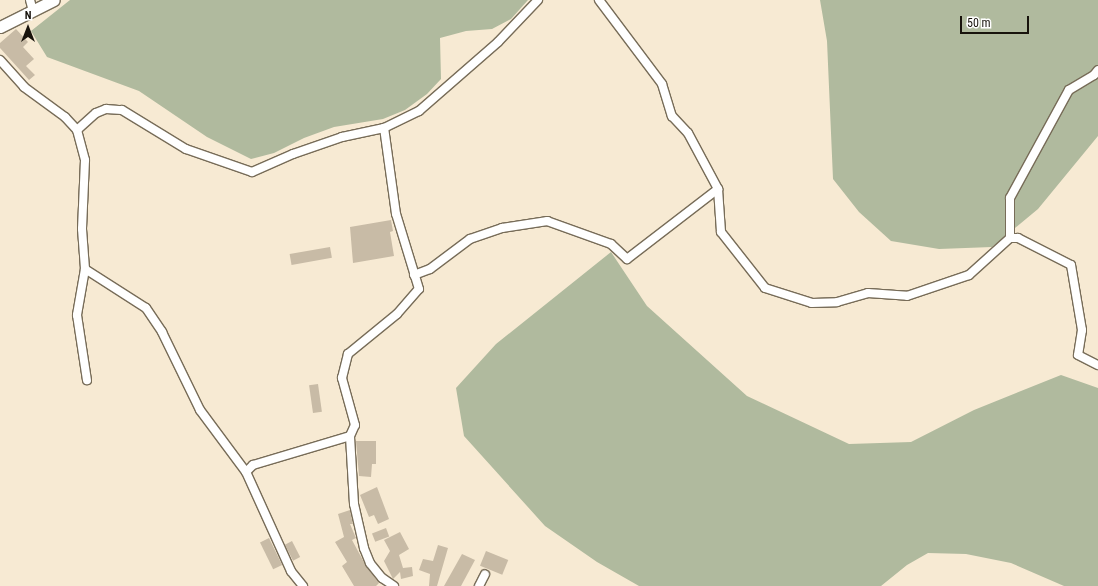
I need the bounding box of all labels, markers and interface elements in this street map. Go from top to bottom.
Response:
north arrow [8,8,48,48]
scale bar [962,8,1031,34]
text: N [25,9,31,22]
text: 50 m [967,16,991,30]

